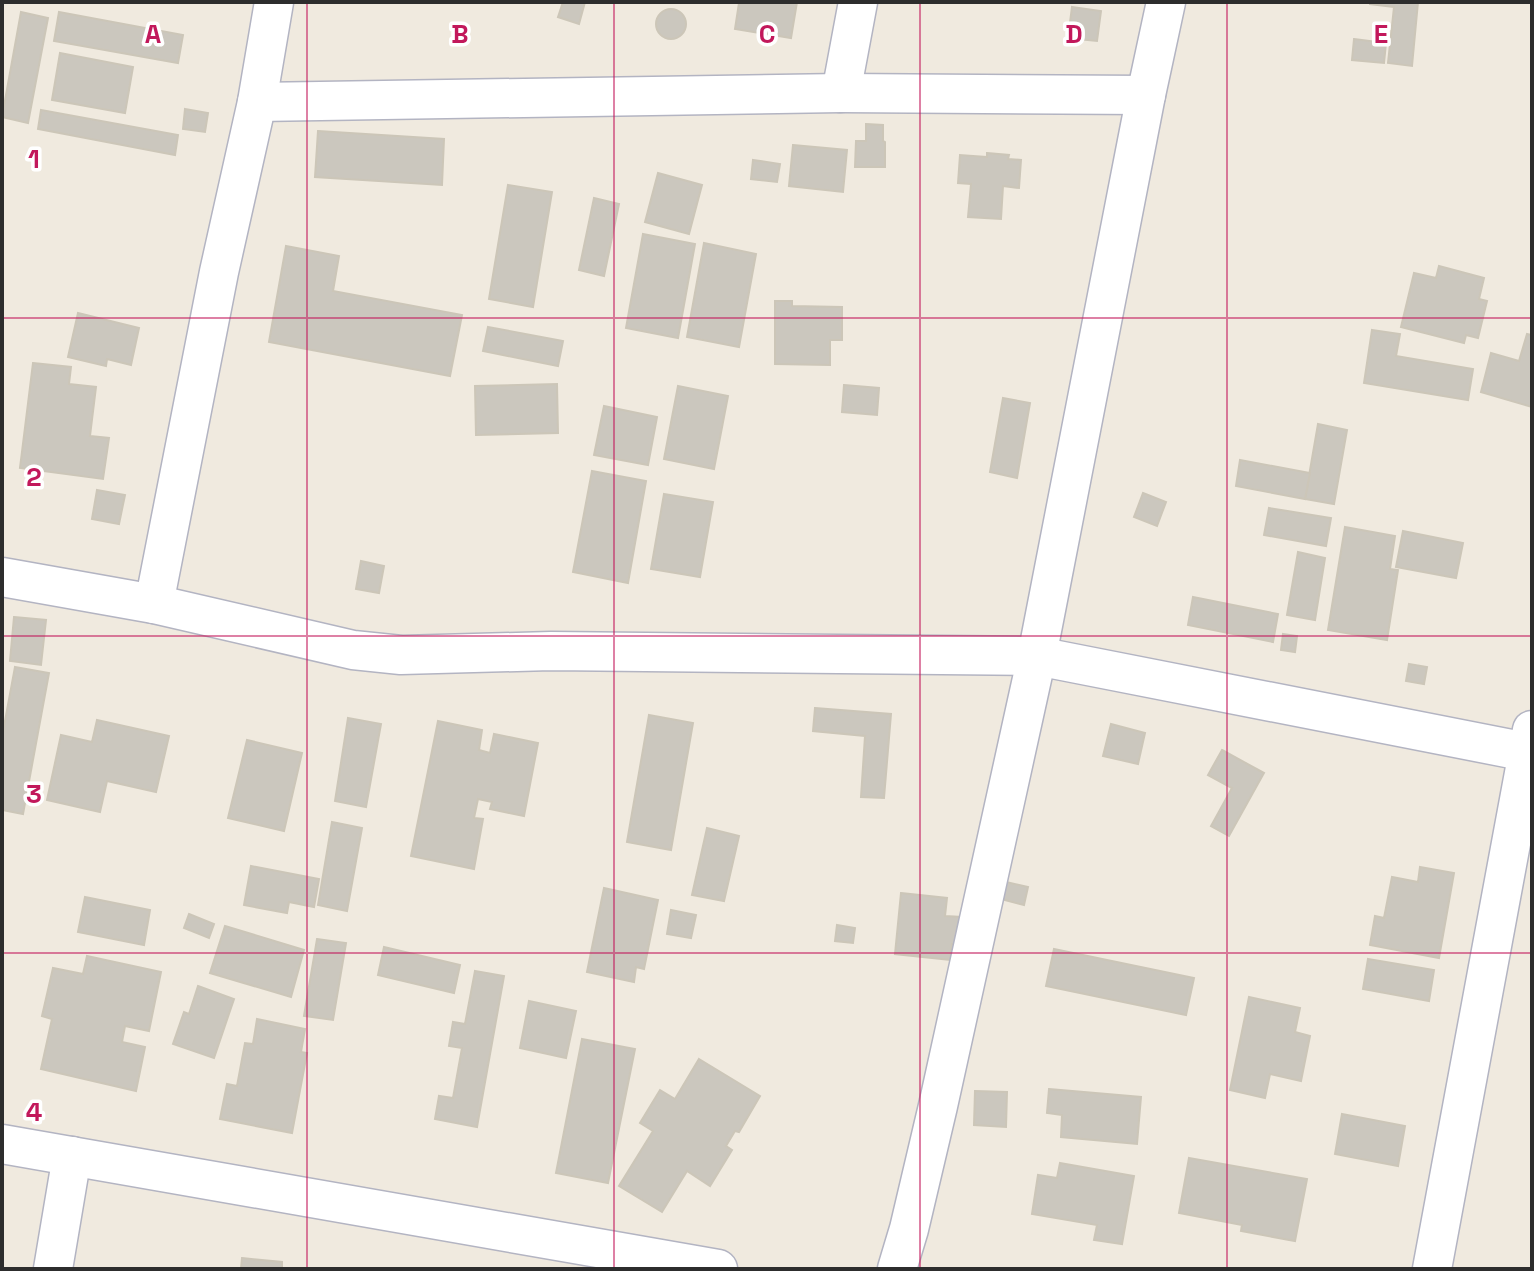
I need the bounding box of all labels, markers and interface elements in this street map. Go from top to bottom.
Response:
text: A [145,17,162,51]
text: B [451,17,469,51]
text: C [759,17,775,51]
text: D [1065,17,1083,51]
text: E [1374,17,1388,51]
text: 1 [28,142,40,176]
text: 2 [26,460,42,494]
text: 3 [26,777,42,811]
text: 4 [26,1095,42,1129]

